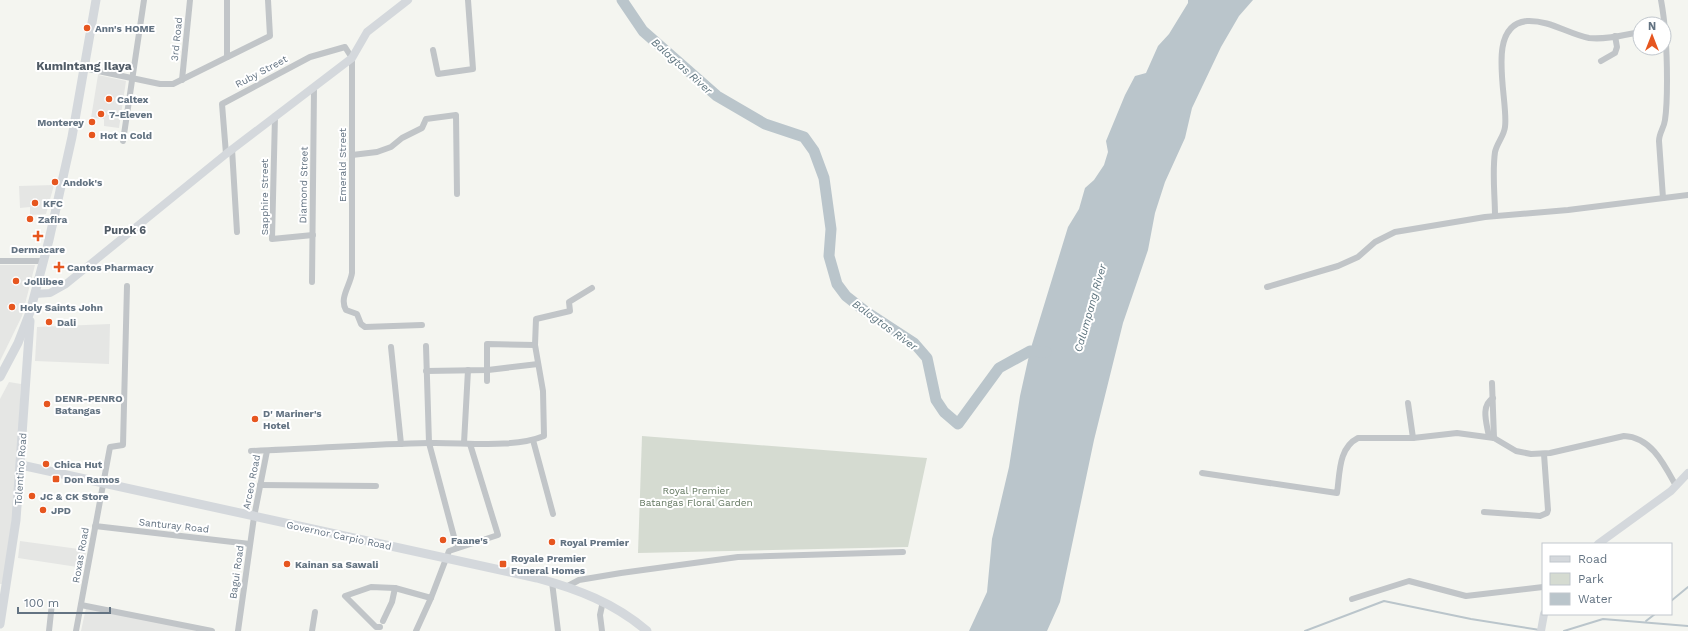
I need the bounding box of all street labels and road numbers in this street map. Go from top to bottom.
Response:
street label: 3rd Road [169,17,184,61]
street label: Ruby Street [233,53,290,90]
street label: Emerald Street [337,127,348,202]
street label: Diamond Street [297,146,310,224]
street label: Sapphire Street [259,158,270,235]
street label: Tolentino Road [12,432,29,506]
street label: Arceo Road [241,454,262,510]
street label: Santuray Road [138,516,210,535]
street label: Governor Carpio Road [285,519,392,552]
street label: Roxas Road [70,526,91,584]
street label: Bagui Road [227,544,246,600]

